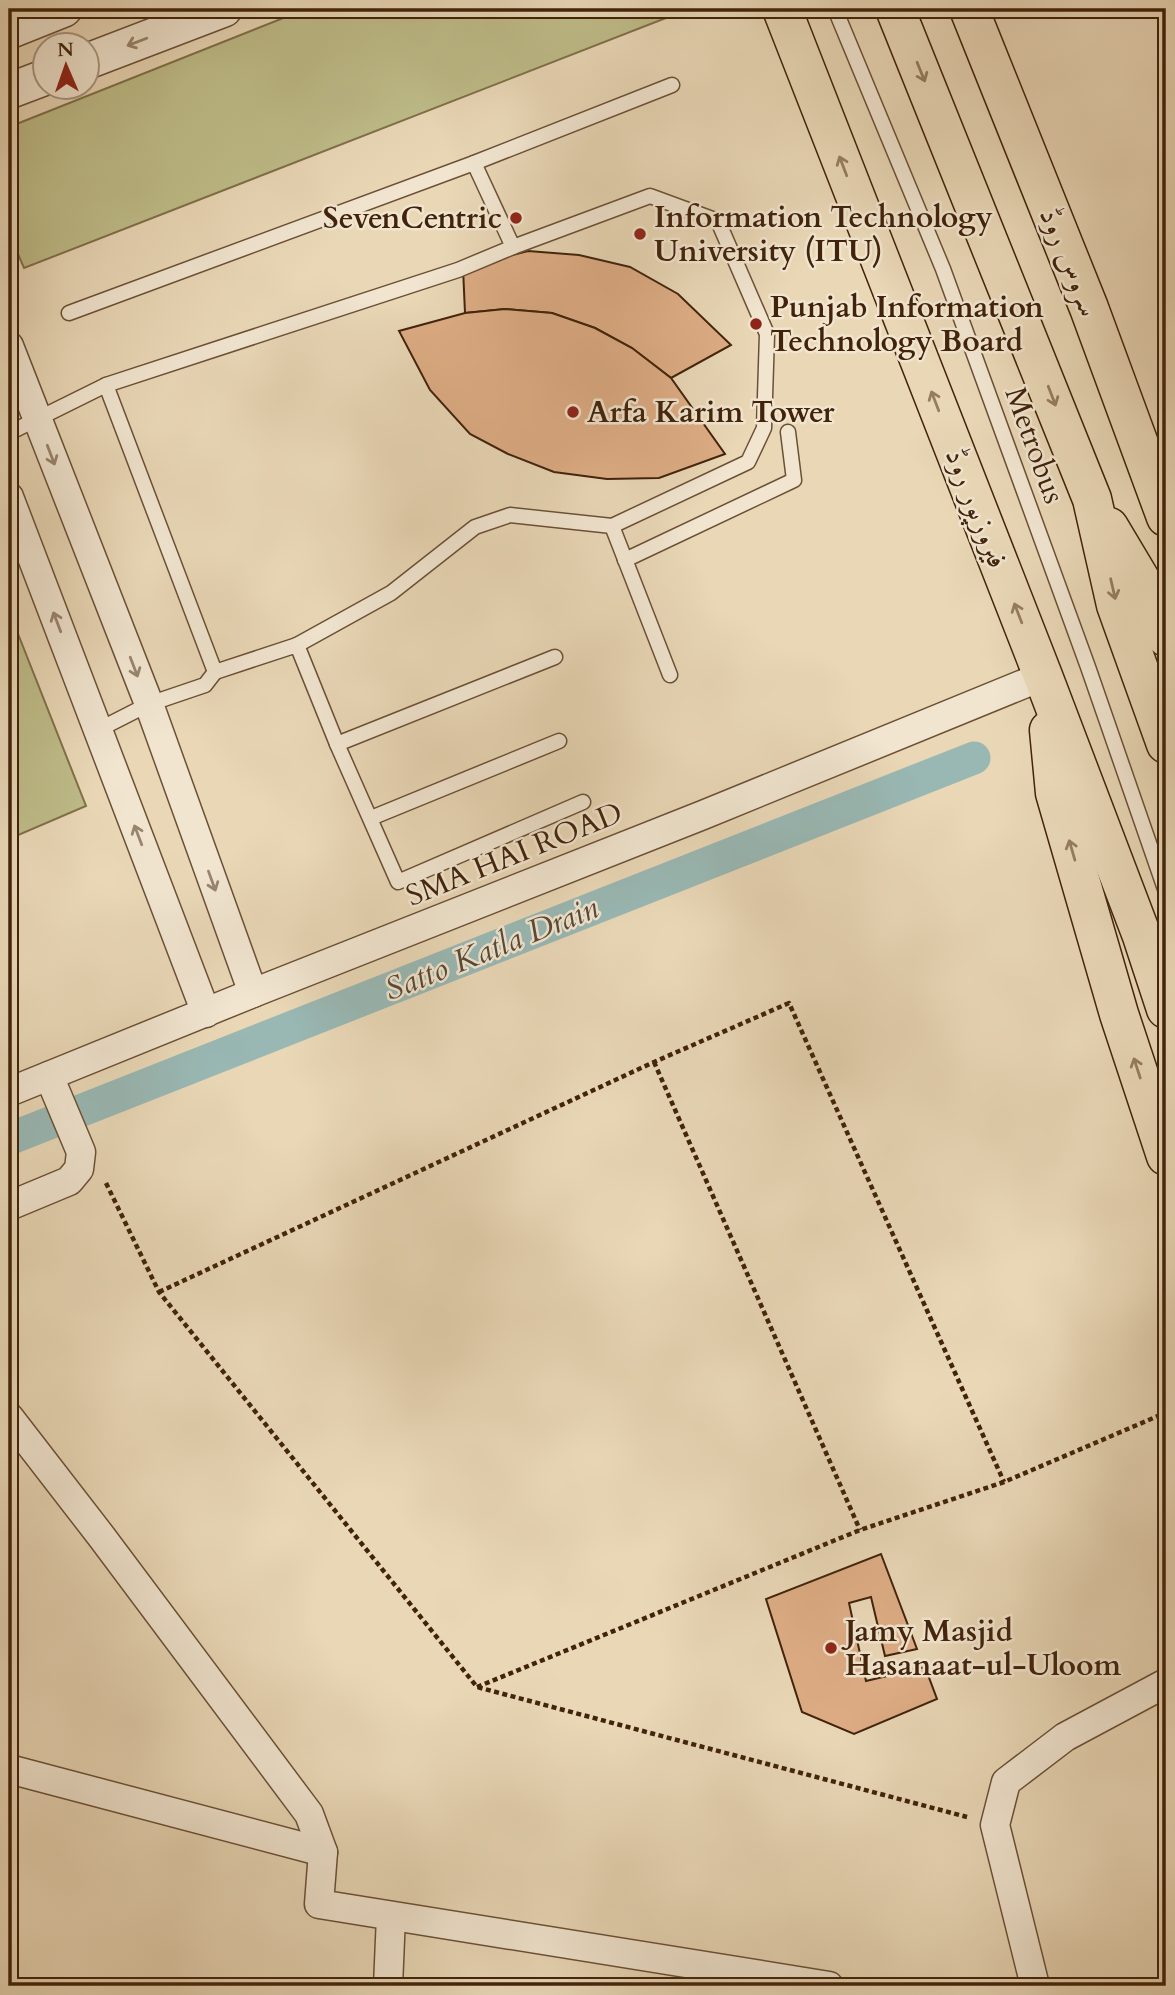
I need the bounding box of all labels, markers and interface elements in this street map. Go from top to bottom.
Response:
north arrow [32,32,102,102]
one-way arrow [127,36,149,49]
text: N [57,37,75,63]
one-way arrow [915,61,928,82]
one-way arrow [836,156,849,178]
place label: Information Technology University (ITU) [654,197,993,272]
place label: SevenCentric [323,198,502,239]
street label: سروس روڈ [1029,202,1110,323]
marker: SevenCentric [508,210,524,226]
marker: Information Technology University (ITU) [632,226,648,242]
place label: Punjab Information Technology Board [770,287,1044,362]
marker: Punjab Information Technology Board [748,316,764,332]
street label: Metrobus [995,381,1075,509]
one-way arrow [1047,385,1060,407]
one-way arrow [928,390,941,412]
place label: Arfa Karim Tower [587,392,836,433]
marker: Arfa Karim Tower [565,404,581,420]
street label: فیروزپور روڈ [935,442,1018,574]
one-way arrow [46,444,59,466]
one-way arrow [1106,577,1120,600]
one-way arrow [1010,602,1023,624]
one-way arrow [49,612,62,633]
one-way arrow [129,656,142,678]
street label: SMA HAI ROAD [400,792,628,917]
one-way arrow [131,824,143,846]
one-way arrow [1064,839,1077,861]
one-way arrow [207,869,219,891]
water label: Satto Katla Drain [378,886,605,1012]
one-way arrow [1130,1057,1142,1079]
place label: Jamy Masjid Hasanaat-ul-Uloom [841,1611,1122,1686]
marker: Jamy Masjid Hasanaat-ul-Uloom [823,1640,839,1656]

